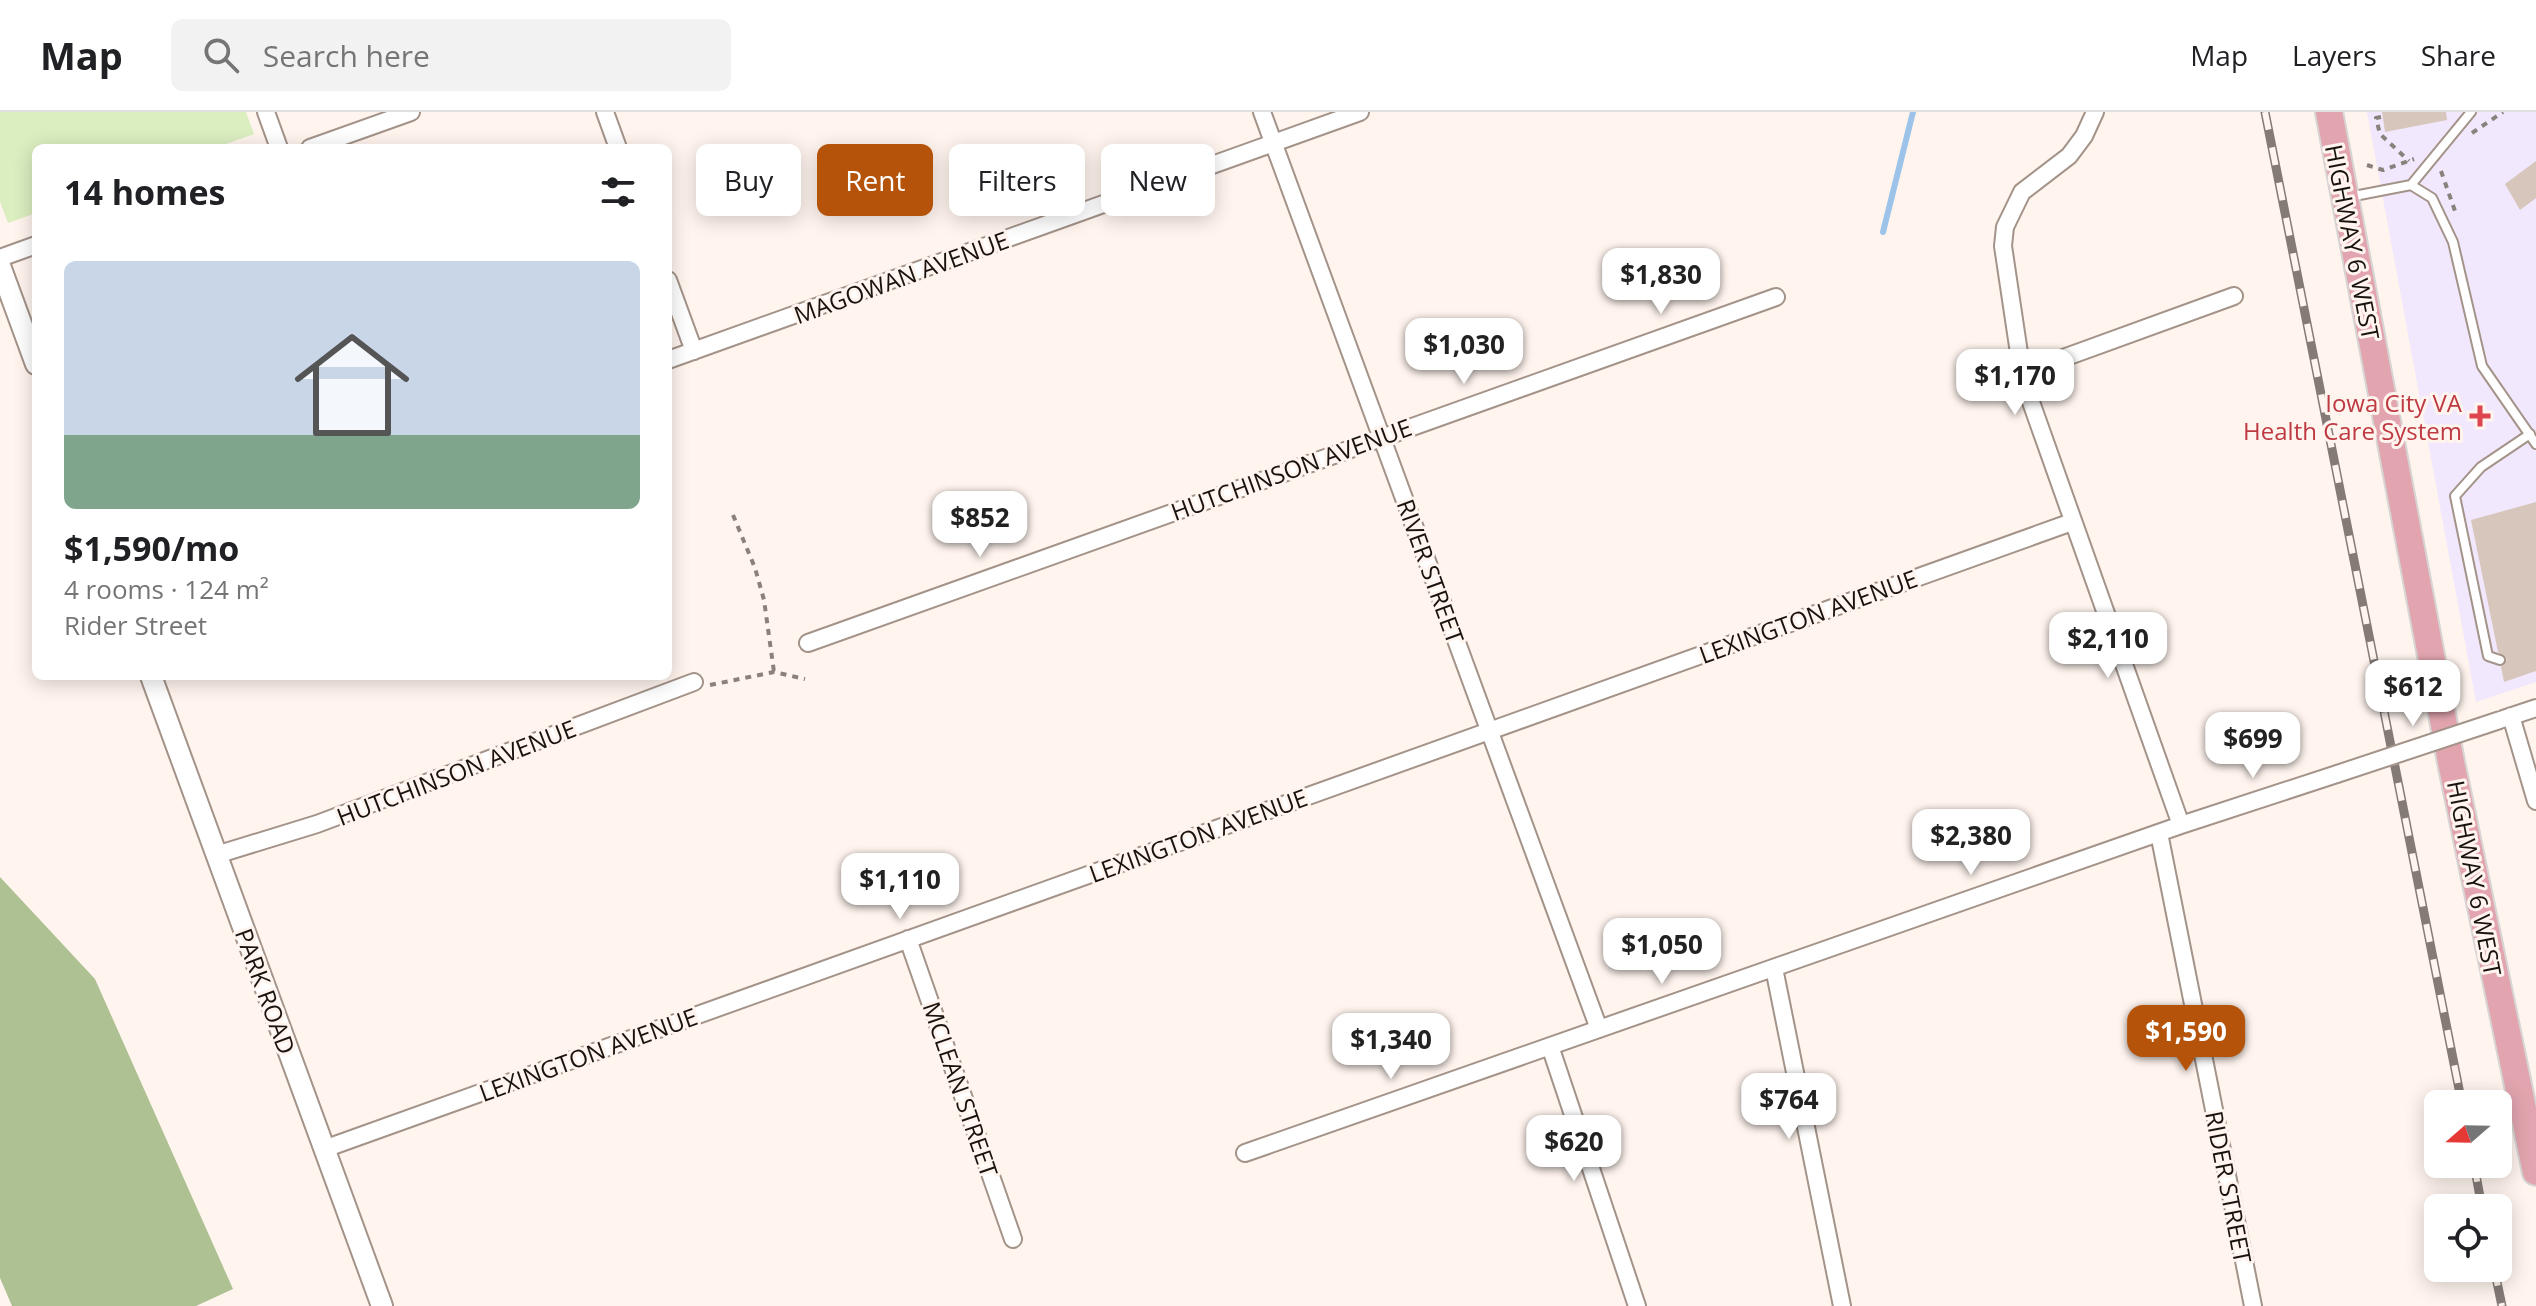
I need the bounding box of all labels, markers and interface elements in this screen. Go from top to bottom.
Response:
search box [171,19,731,91]
text: Map [40,29,123,81]
icon: search [199,33,243,77]
text: Search here [263,35,430,76]
text: Map [2190,36,2248,74]
text: Layers [2292,36,2377,74]
text: Share [2421,36,2496,74]
street label: HIGHWAY 6 WEST [2318,141,2388,343]
chip: Buy [696,144,801,216]
chip: Rent [817,144,933,216]
chip: Filters [949,144,1085,216]
chip: New [1101,144,1215,216]
text: 14 homes [64,169,225,215]
icon: filters [596,170,640,214]
street label: MAGOWAN AVENUE [789,223,1013,331]
pin: $1,830 [1596,248,1726,316]
text: $1,830 [1620,256,1702,292]
icon: home [280,313,424,457]
pin: $1,030 [1399,318,1529,386]
text: $1,030 [1423,326,1505,362]
pin: $1,170 [1950,349,2080,417]
text: $1,170 [1974,357,2056,393]
place label: Iowa City VA Health Care System [2243,386,2463,447]
marker: Iowa City VA Health Care System [2469,405,2491,427]
street label: HUTCHINSON AVENUE [1166,410,1416,528]
pin: $852 [933,491,1027,559]
street label: RIVER STREET [1390,494,1472,648]
text: $852 [950,499,1010,535]
text: $1,590/mo [64,525,239,571]
street label: LEXINGTON AVENUE [1694,561,1922,671]
text: 4 rooms · 124 m² [64,571,269,607]
text: Rider Street [64,607,207,643]
pin: $2,110 [2043,612,2173,680]
text: $2,110 [2067,620,2149,656]
pin: $612 [2366,660,2460,728]
text: $612 [2383,668,2443,704]
street label: HUTCHINSON AVENUE [332,711,580,833]
pin: $699 [2206,712,2300,780]
text: $699 [2223,720,2283,756]
street label: HIGHWAY 6 WEST [2440,777,2510,979]
street label: LEXINGTON AVENUE [1084,780,1312,890]
pin: $2,380 [1906,809,2036,877]
text: $2,380 [1930,817,2012,853]
pin: $1,110 [835,853,965,921]
text: $1,110 [859,861,941,897]
pin: $1,050 [1597,918,1727,986]
street label: PARK ROAD [228,924,304,1058]
text: $1,050 [1621,926,1703,962]
street label: MCLEAN STREET [916,997,1006,1181]
street label: LEXINGTON AVENUE [474,999,702,1109]
pin: $1,590 [2121,1005,2251,1073]
pin: $1,340 [1326,1013,1456,1081]
text: $1,590 [2145,1013,2227,1049]
text: $1,340 [1350,1021,1432,1057]
pin: $764 [1742,1073,1836,1141]
text: $764 [1759,1081,1819,1117]
north arrow [2424,1090,2512,1178]
map controls [2424,1090,2512,1282]
street label: RIDER STREET [2198,1108,2260,1266]
pin: $620 [1527,1115,1621,1183]
text: $620 [1544,1123,1604,1159]
button: locate [2424,1194,2512,1282]

